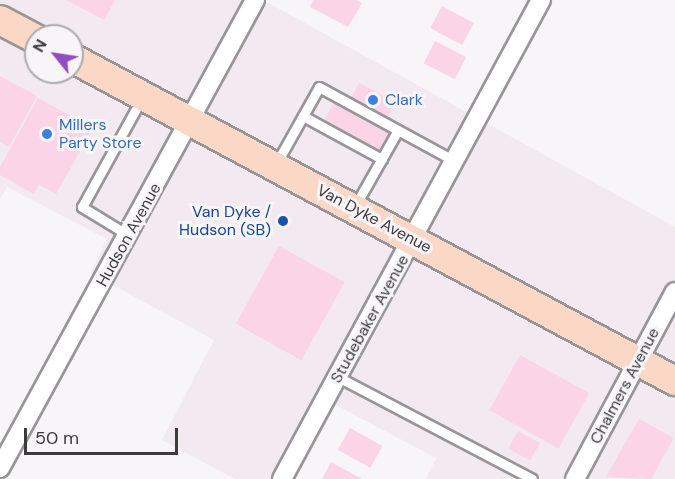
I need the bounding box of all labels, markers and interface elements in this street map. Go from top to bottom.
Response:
north arrow [24,24,84,84]
text: N [28,35,52,56]
place label: Clark [385,90,423,110]
marker: Clark [366,93,380,107]
place label: Millers Party Store [59,115,141,153]
marker: Millers Party Store [40,127,54,141]
street label: Hudson Avenue [93,180,165,290]
street label: Van Dyke Avenue [313,181,435,257]
place label: Van Dyke / Hudson (SB) [179,202,271,240]
marker: Van Dyke / Hudson (SB) [276,214,290,228]
street label: Studebaker Avenue [327,252,413,386]
street label: Chalmers Avenue [586,325,664,447]
scale bar [27,416,182,454]
text: 50 m [35,426,79,450]

